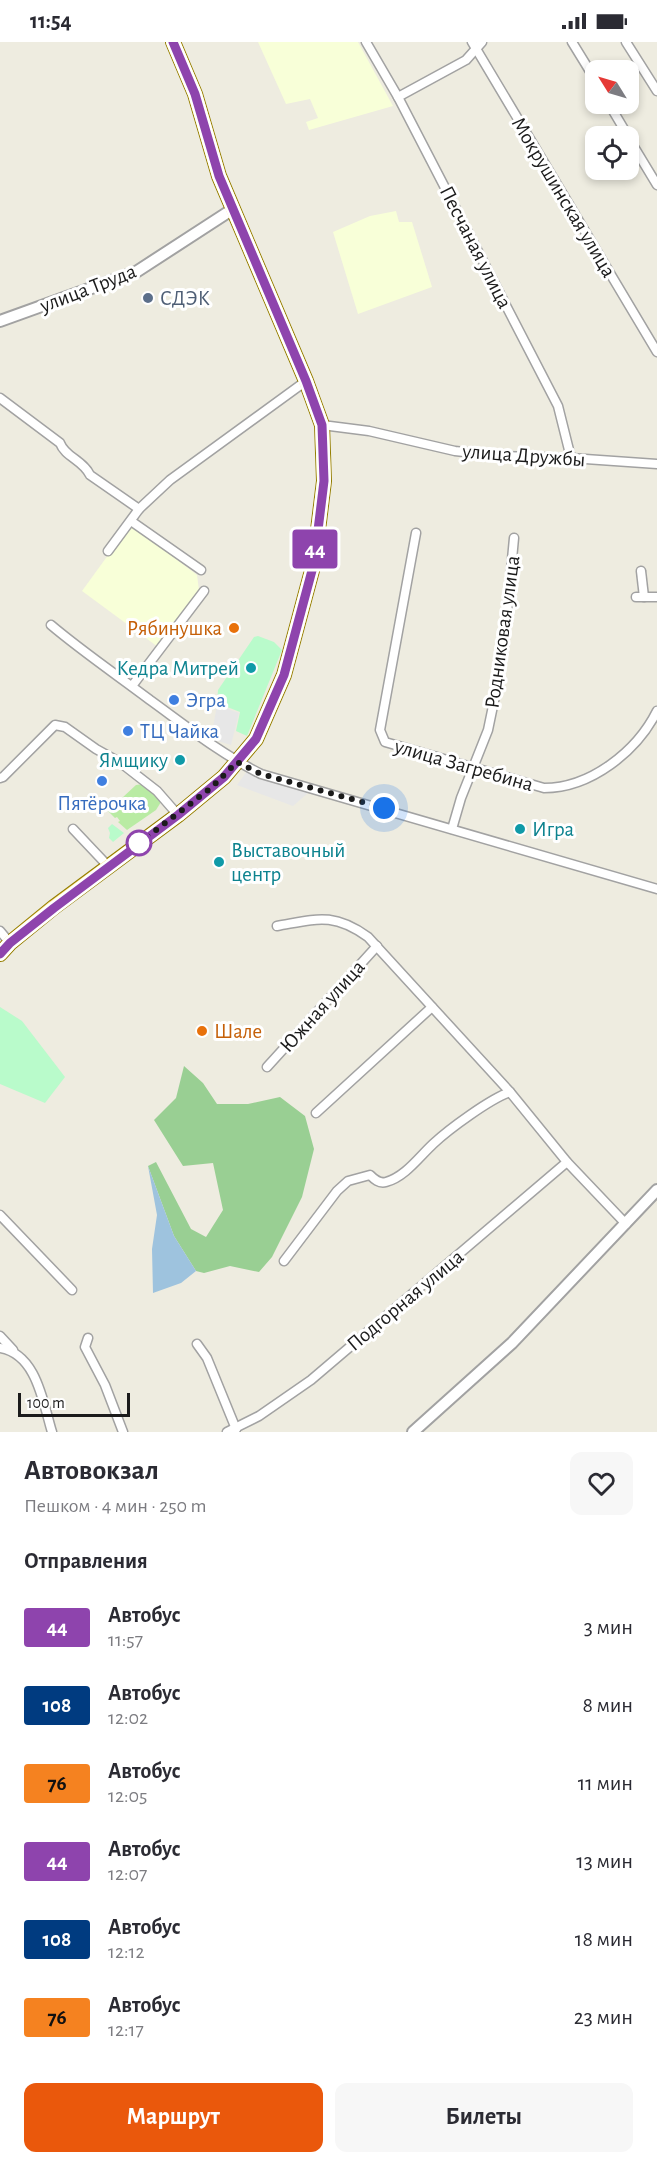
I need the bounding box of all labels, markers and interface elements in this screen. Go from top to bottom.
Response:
text: 11:54 [30,10,71,32]
north arrow [585,60,639,114]
map controls [585,60,639,180]
street label: Мокрушинская улица [508,114,620,281]
button: locate [585,126,639,180]
street label: Песчаная улица [436,182,516,312]
street label: улица Труда [36,260,139,317]
place label: СДЭК [160,288,210,309]
marker: СДЭК [141,291,155,305]
street label: улица Дружбы [461,441,586,470]
line badge: 44 [288,530,342,568]
text: 44 [304,539,326,560]
street label: Родниковая улица [481,554,524,710]
place label: Рябинушка [127,618,222,639]
marker: Рябинушка [227,621,241,635]
place label: Кедра Митрей [116,658,239,679]
marker: Кедра Митрей [244,661,258,675]
place label: Эгра [186,690,226,711]
marker: Эгра [167,693,181,707]
place label: ТЦ Чайка [140,721,219,742]
marker: ТЦ Чайка [121,724,135,738]
street label: улица Загребина [391,735,536,795]
place label: Ямщику [99,750,168,771]
marker: Ямщику [173,753,187,767]
marker: Пятёрочка [95,774,109,788]
place label: Пятёрочка [57,793,147,814]
your location [369,793,399,823]
place label: Игра [532,819,575,840]
marker: Игра [513,822,527,836]
unlabelled marker [126,830,152,856]
place label: Выставочный центр [231,840,345,885]
marker: Выставочный центр [212,855,226,869]
street label: Южная улица [276,956,369,1056]
place label: Шале [214,1021,262,1042]
marker: Шале [195,1024,209,1038]
street label: Подгорная улица [343,1245,468,1355]
scale bar [18,1390,130,1418]
text: 100 m [27,1395,65,1411]
button: heart [570,1452,633,1515]
text: Автовокзал [24,1457,159,1485]
text: Пешком · 4 мин · 250 m [24,1496,206,1516]
text: Отправления [24,1550,148,1572]
text: Автобус [108,1604,181,1626]
text: 3 мин [584,1616,633,1638]
text: 44 [46,1617,68,1638]
text: 11:57 [108,1630,143,1650]
text: Автобус [108,1682,181,1704]
text: 8 мин [582,1694,633,1716]
text: 108 [43,1695,71,1716]
text: 12:02 [108,1708,148,1728]
text: Автобус [108,1760,181,1782]
text: 11 мин [578,1772,633,1794]
text: 76 [47,1773,67,1794]
text: 12:05 [108,1786,147,1806]
text: Автобус [108,1838,181,1860]
text: 13 мин [576,1850,633,1872]
text: 44 [46,1851,68,1872]
text: 12:07 [108,1864,147,1884]
text: Автобус [108,1916,181,1938]
text: 18 мин [575,1928,633,1950]
text: 108 [43,1929,71,1950]
text: 12:12 [108,1942,145,1962]
text: Автобус [108,1994,181,2016]
text: 23 мин [574,2006,633,2028]
text: 76 [47,2007,67,2028]
text: 12:17 [108,2020,144,2040]
button: Маршрут [24,2083,323,2152]
button: Билеты [335,2083,633,2152]

